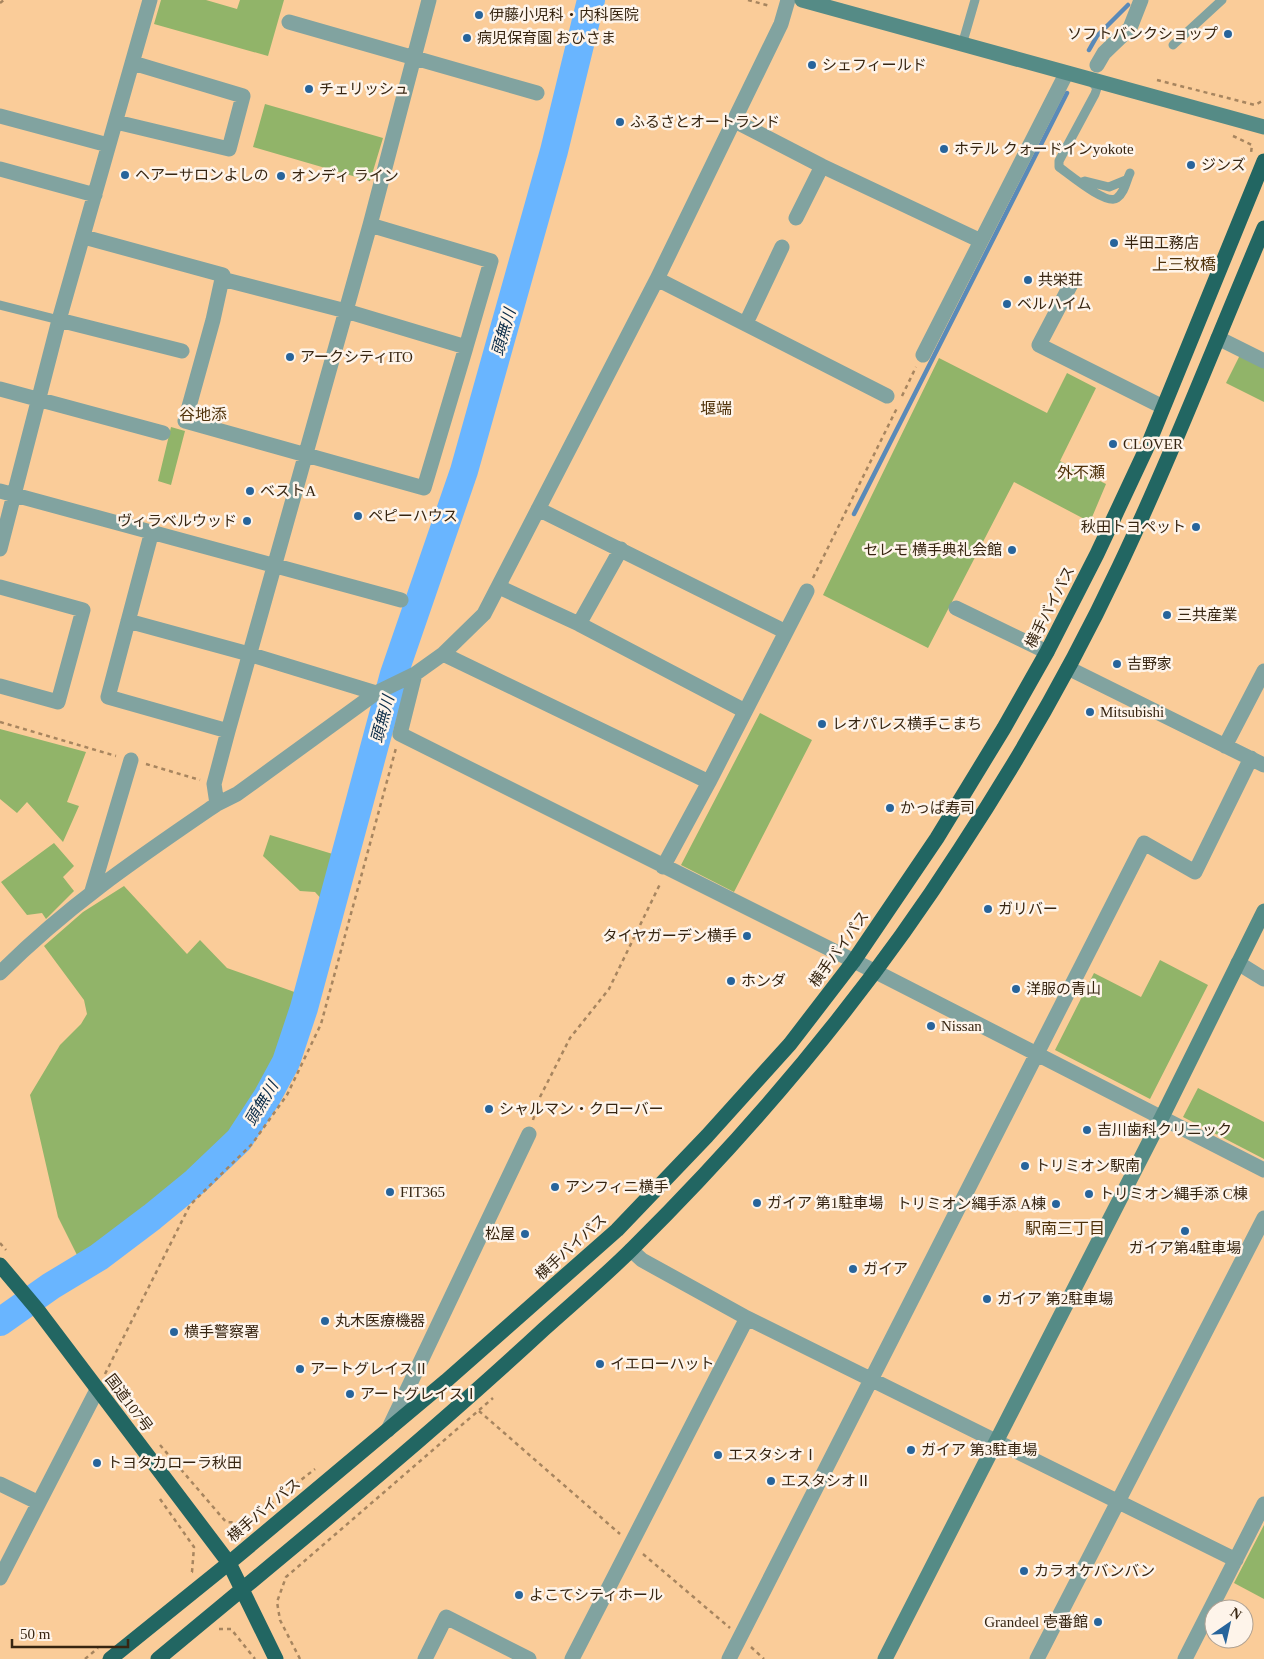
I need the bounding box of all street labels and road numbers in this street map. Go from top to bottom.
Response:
street label: 横手バイパス [1023,563,1077,651]
street label: 横手バイパス [806,908,872,990]
street label: 横手バイパス [532,1211,610,1283]
street label: 国道107号 [102,1371,156,1435]
street label: 横手バイパス [224,1475,304,1545]

